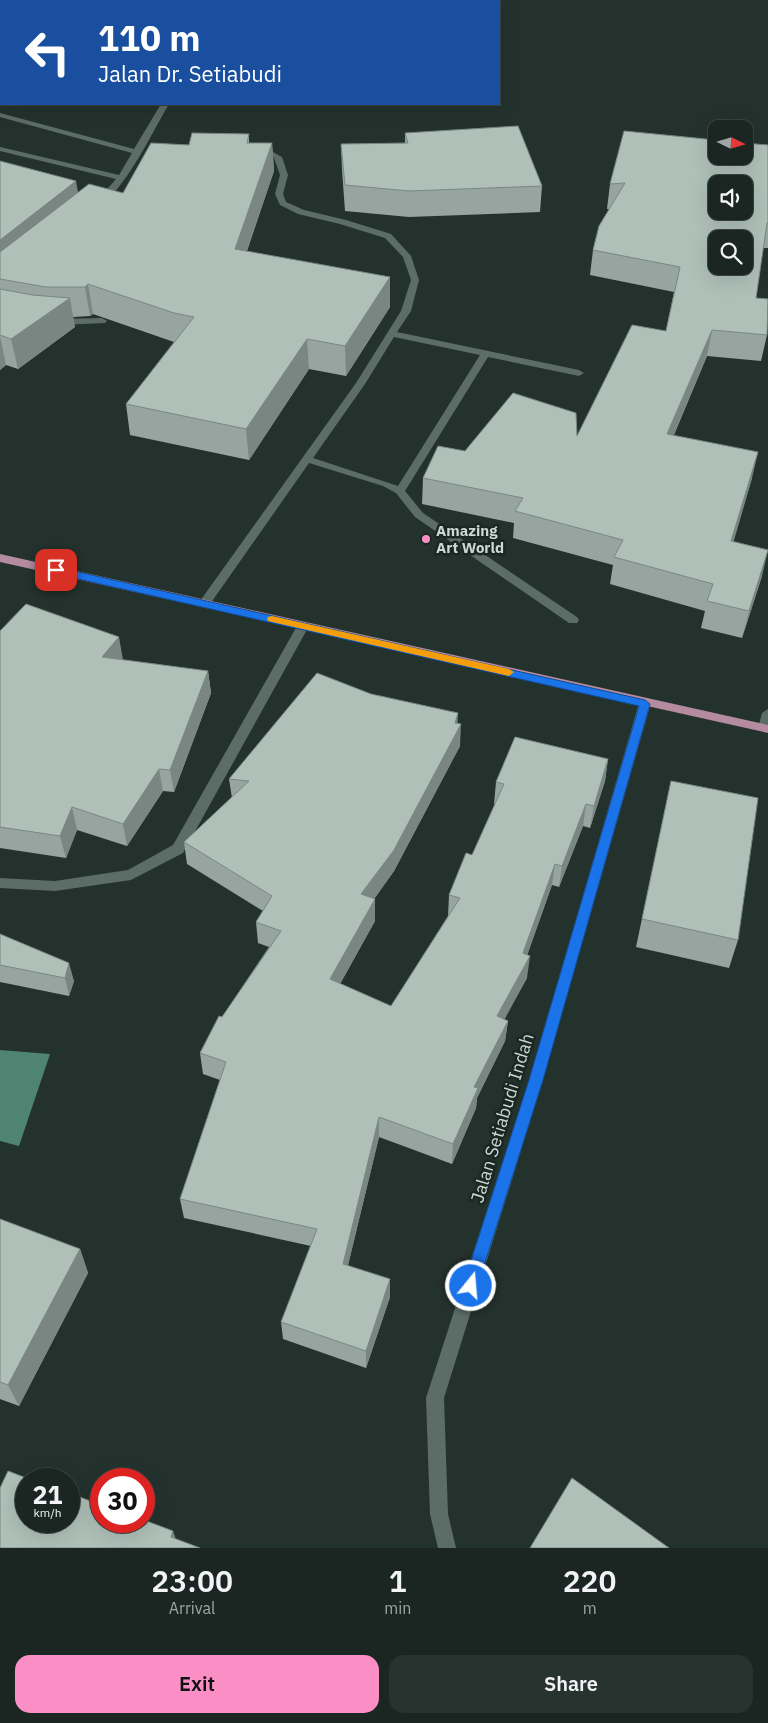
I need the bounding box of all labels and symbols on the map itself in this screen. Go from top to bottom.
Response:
north arrow [708,120,752,165]
place label: Amazing Art World [436,521,504,557]
marker: Amazing Art World [420,533,432,545]
pin [35,549,77,591]
street label: Jalan Setiabudi Indah [465,1030,539,1206]
position arrow [444,1259,496,1311]
speed limit sign: 30 [90,1468,155,1533]

